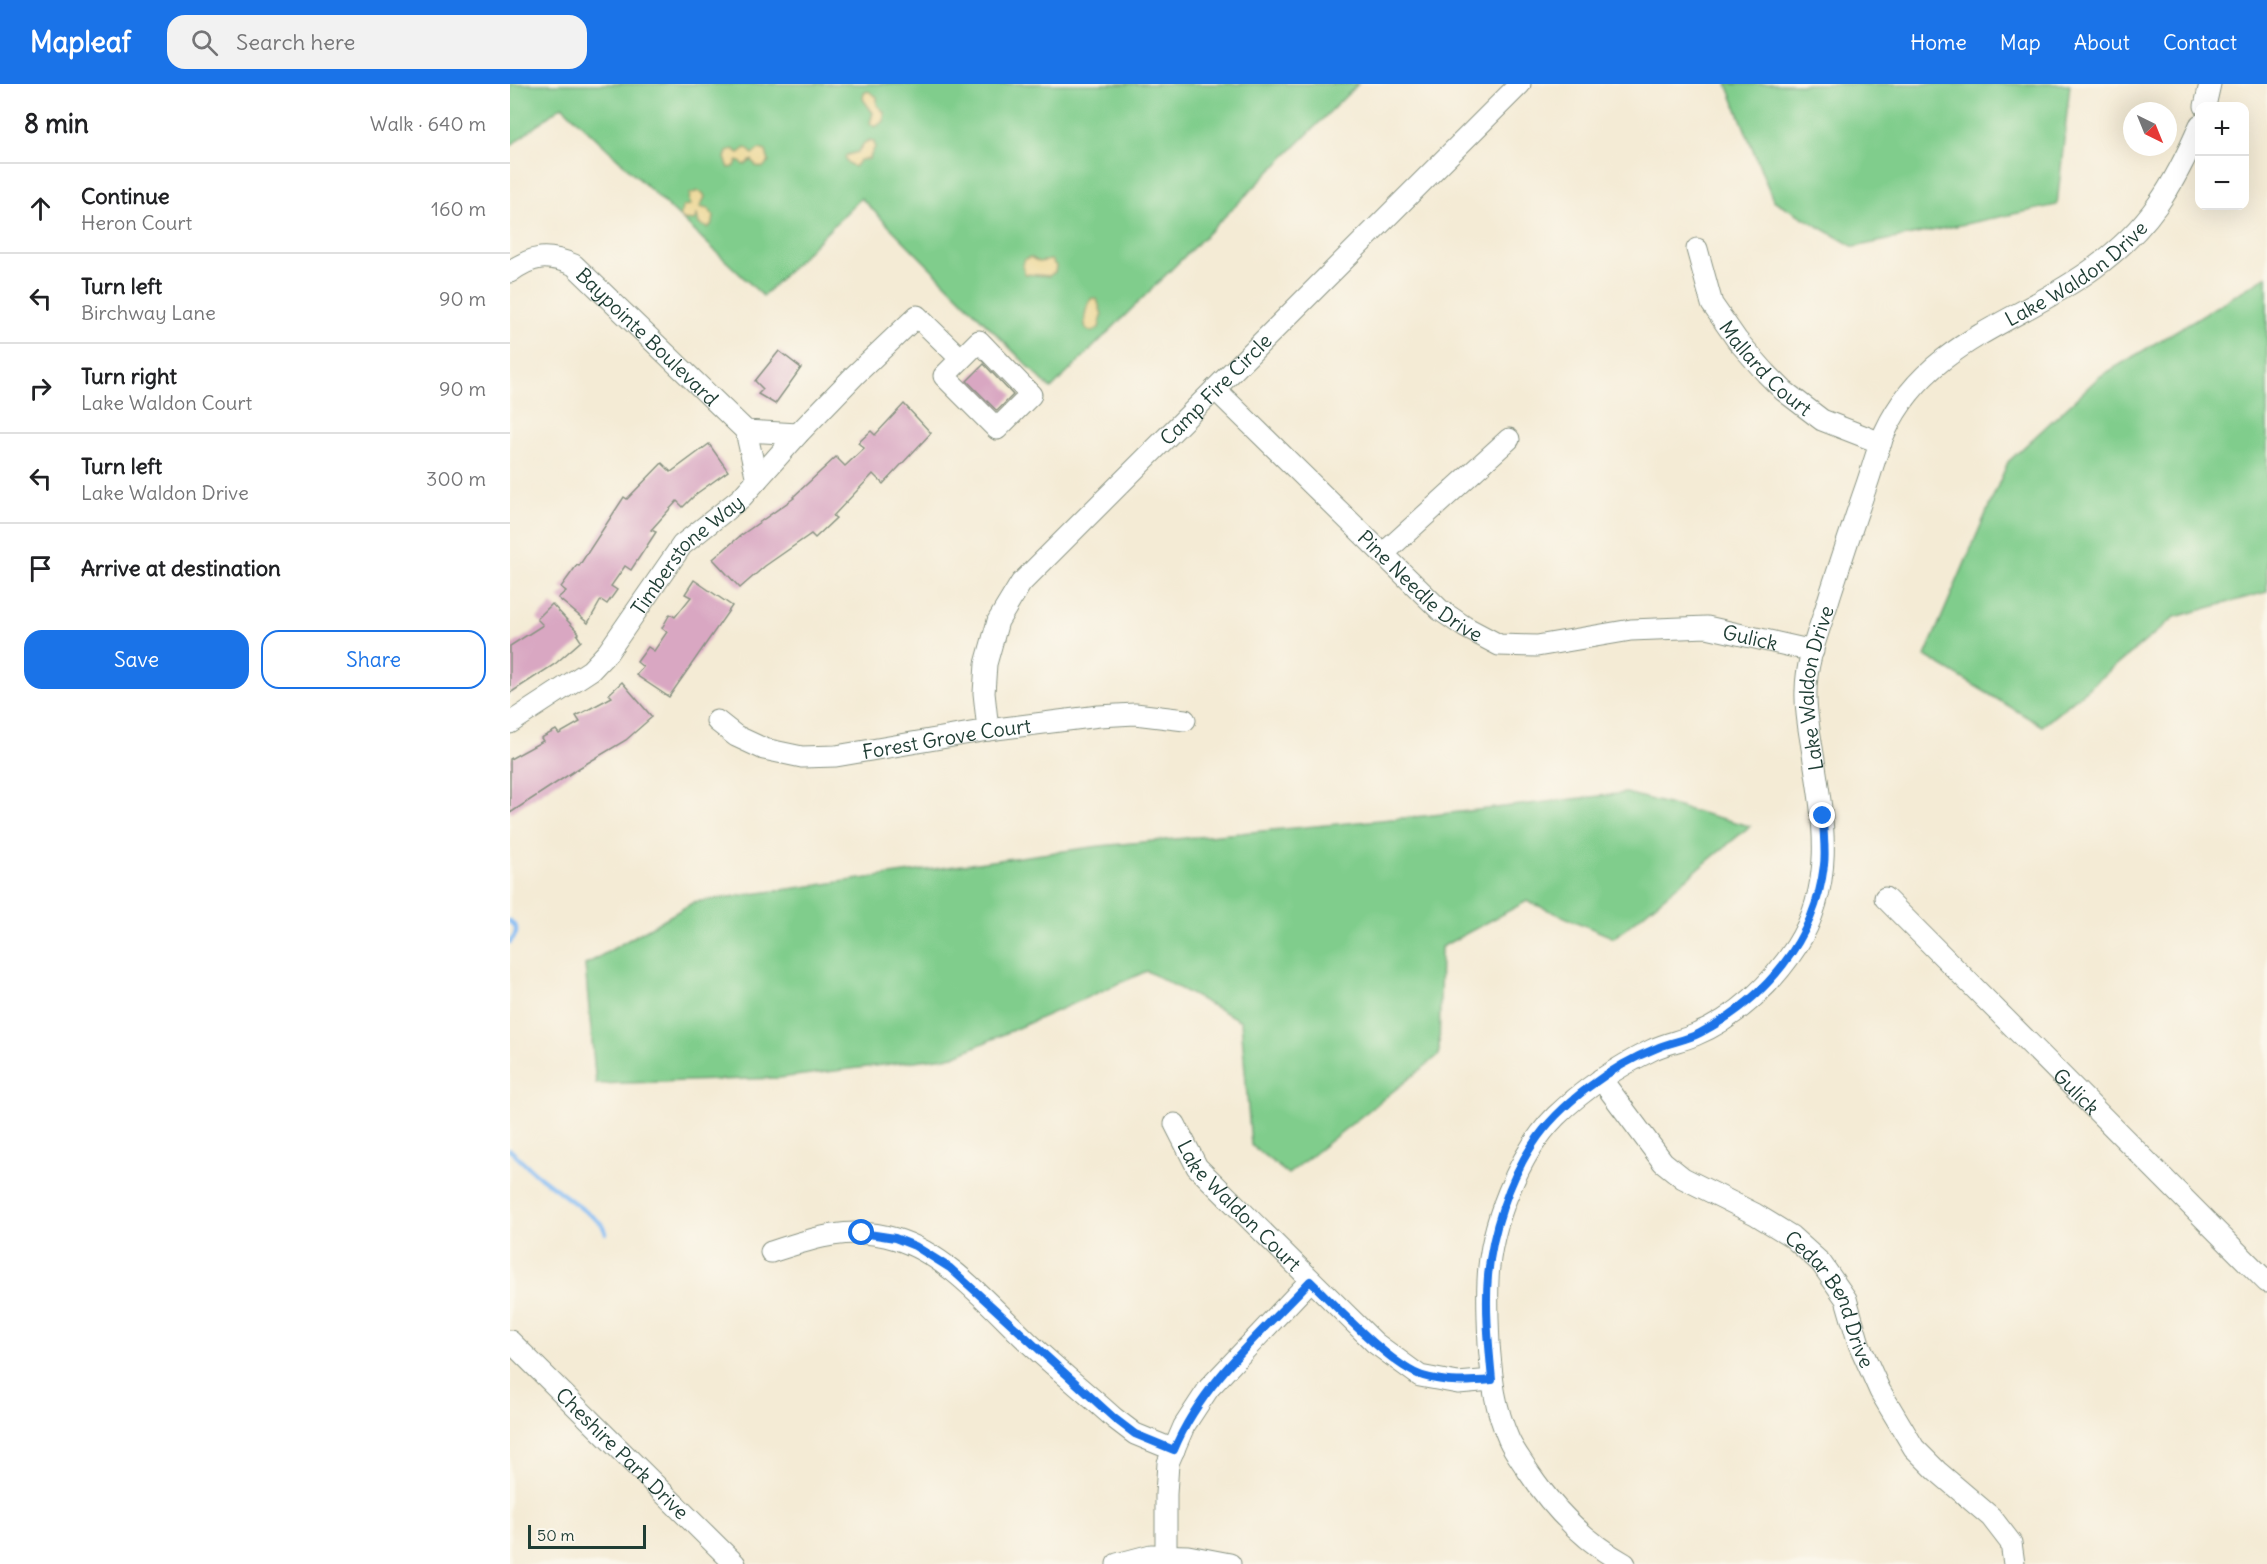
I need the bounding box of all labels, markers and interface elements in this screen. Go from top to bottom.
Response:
search box [167,15,587,69]
text: Mapleaf [30,24,131,60]
icon: search [188,26,221,59]
text: Search here [236,28,355,56]
text: Home [1910,29,1967,56]
text: Map [2000,29,2041,56]
text: About [2074,29,2130,56]
text: Contact [2163,29,2237,56]
north arrow [2123,102,2177,156]
map controls [2195,102,2249,210]
button: + [2195,102,2249,156]
text: 8 min [24,107,89,140]
text: Walk · 640 m [370,111,486,136]
button: − [2195,156,2249,210]
text: Continue [81,182,170,210]
icon: ahead [24,192,57,225]
text: 160 m [431,196,486,221]
text: Heron Court [81,210,192,235]
street label: Lake Waldon Drive [2000,215,2152,331]
street label: Baypointe Boulevard [571,262,724,411]
text: Turn left [81,272,162,300]
icon: left [24,282,57,315]
text: 90 m [439,286,486,311]
text: Birchway Lane [81,300,216,325]
street label: Mallard Court [1714,315,1818,421]
street label: Camp Fire Circle [1154,328,1276,450]
text: Turn right [81,362,177,390]
icon: right [24,372,57,405]
text: 90 m [439,376,486,401]
text: Lake Waldon Court [81,390,252,415]
text: Turn left [81,452,162,480]
icon: left [24,462,57,495]
text: 300 m [426,466,486,491]
text: Lake Waldon Drive [81,480,249,505]
street label: Timberstone Way [625,489,748,620]
street label: Pine Needle Drive [1353,524,1487,647]
icon: arrive [24,552,57,585]
text: Arrive at destination [81,554,281,582]
street label: Lake Waldon Drive [1793,602,1838,773]
street label: Gulick [1721,619,1780,655]
button: Save [24,630,249,689]
button: Share [261,630,486,689]
street label: Forest Grove Court [860,712,1033,764]
route end [1809,802,1835,828]
street label: Gulick [2048,1062,2105,1119]
street label: Lake Waldon Court [1173,1135,1307,1276]
route start [848,1219,874,1245]
street label: Cedar Bend Drive [1780,1224,1880,1371]
street label: Cheshire Park Drive [551,1382,695,1524]
scale bar [528,1522,646,1550]
text: 50 m [537,1525,575,1545]

